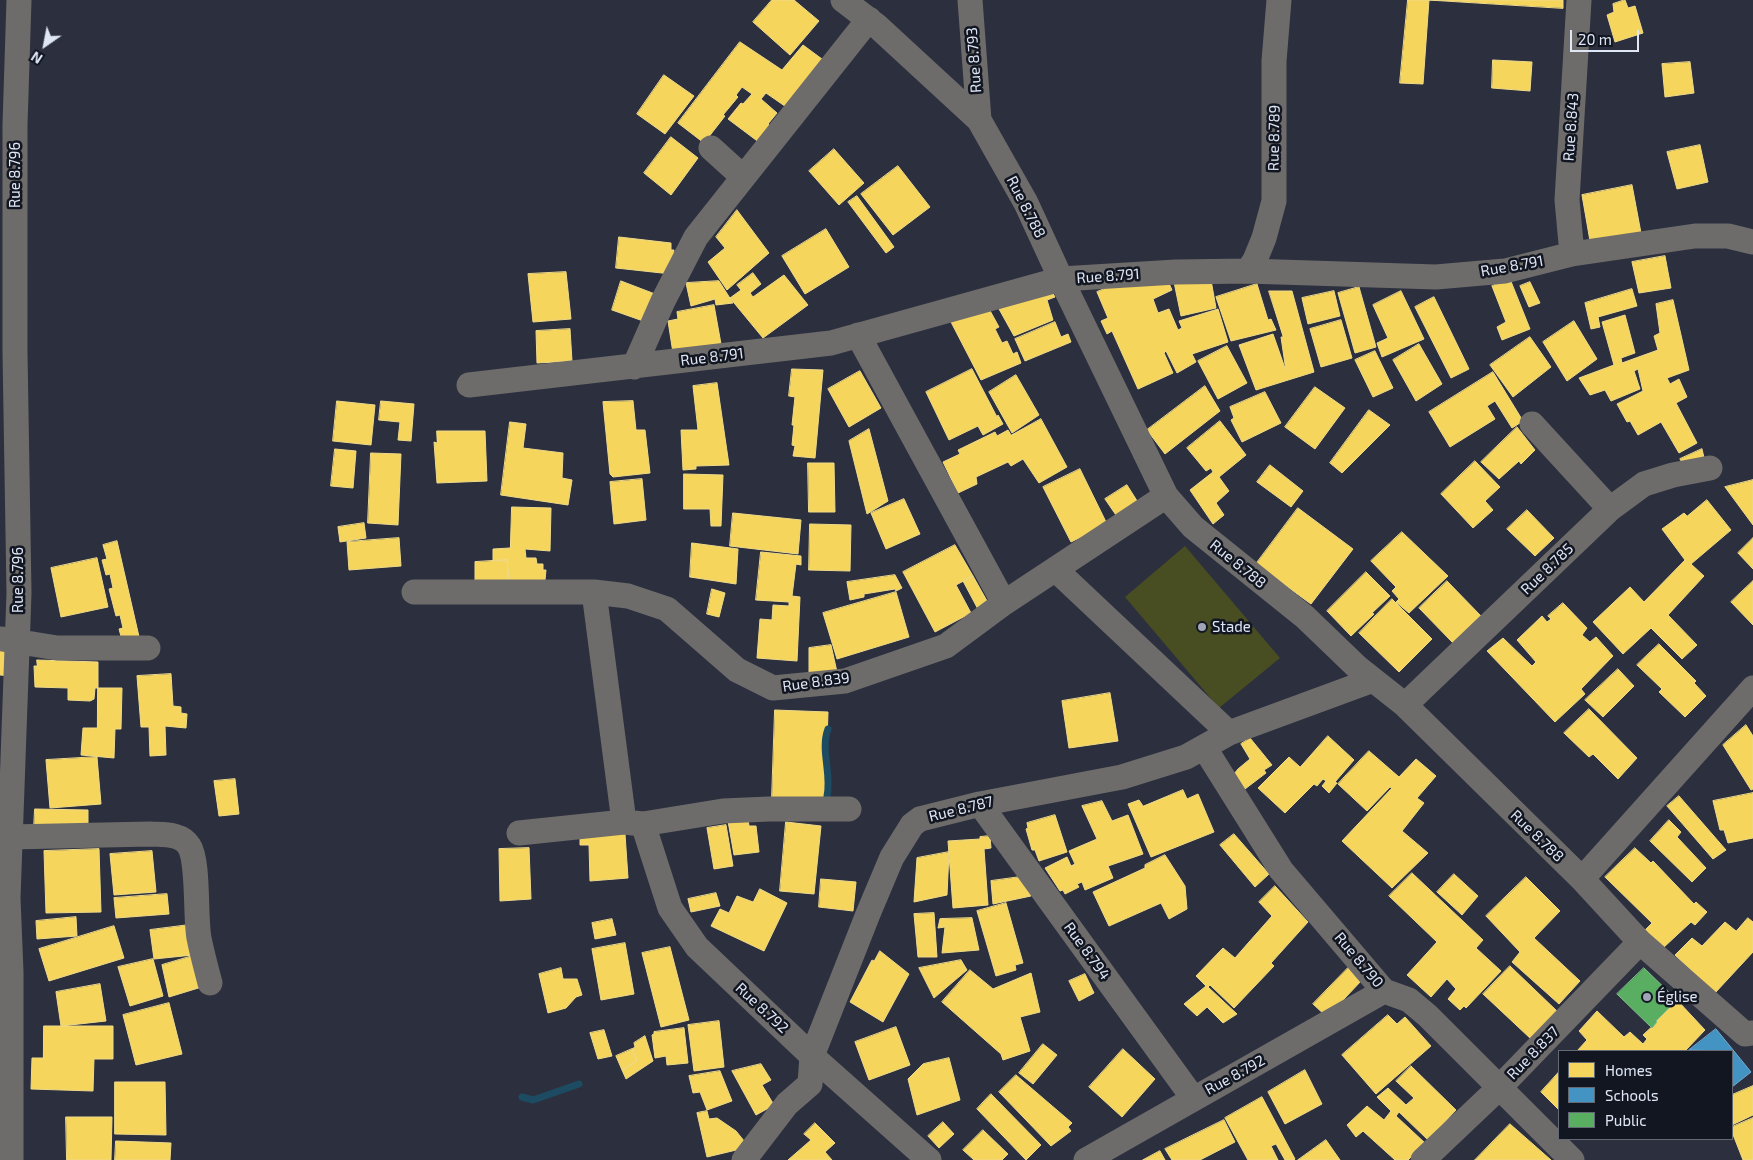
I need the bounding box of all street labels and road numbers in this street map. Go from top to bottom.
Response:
street label: Rue 8.793 [963,27,985,93]
street label: Rue 8.843 [1560,92,1582,162]
street label: Rue 8.789 [1264,105,1284,171]
street label: Rue 8.796 [6,142,24,208]
street label: Rue 8.788 [1003,173,1049,241]
street label: Rue 8.791 [1479,252,1545,280]
street label: Rue 8.791 [1076,265,1140,287]
street label: Rue 8.791 [679,344,745,370]
street label: Rue 8.788 [1206,536,1270,592]
street label: Rue 8.785 [1517,540,1577,598]
street label: Rue 8.796 [9,547,27,613]
street label: Rue 8.839 [781,668,851,696]
street label: Rue 8.787 [927,792,995,826]
street label: Rue 8.788 [1507,806,1567,866]
street label: Rue 8.794 [1060,919,1114,983]
street label: Rue 8.790 [1331,929,1387,991]
street label: Rue 8.792 [732,979,792,1037]
street label: Rue 8.837 [1503,1023,1563,1083]
street label: Rue 8.792 [1202,1051,1268,1099]

